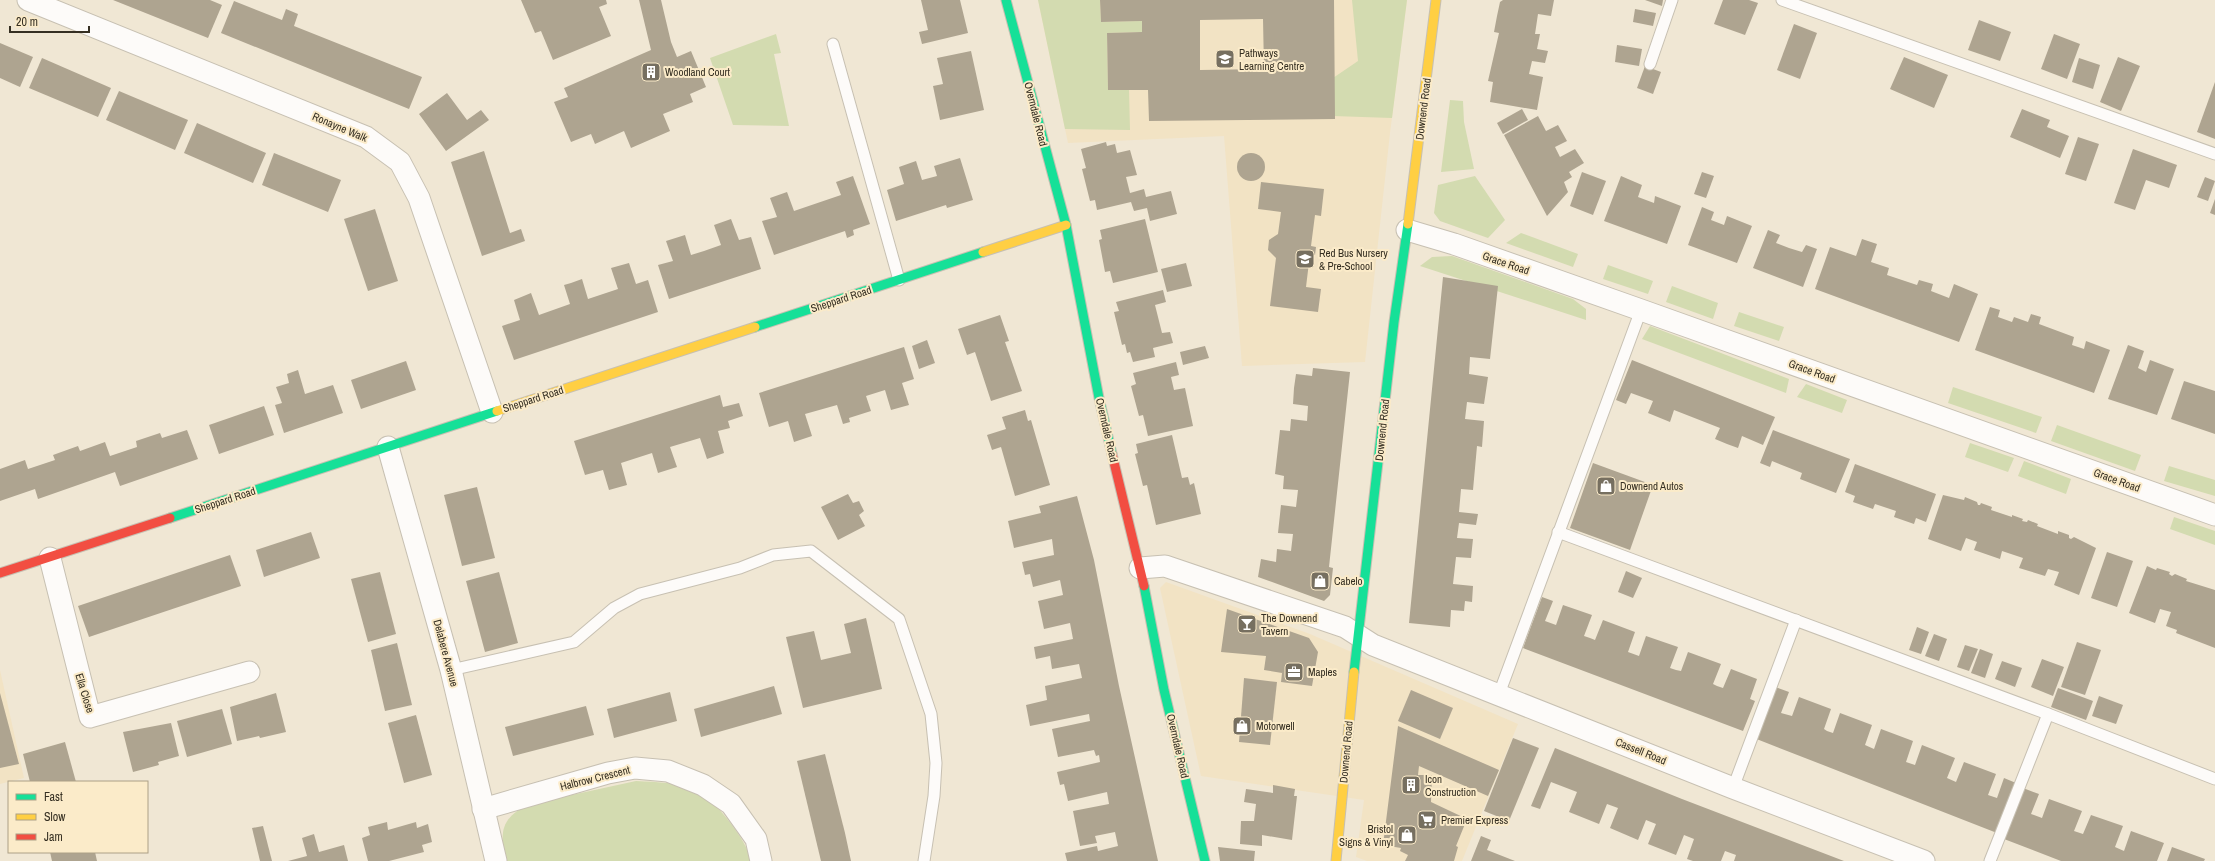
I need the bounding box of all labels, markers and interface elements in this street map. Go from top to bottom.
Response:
scale bar [10,8,89,34]
text: 20 m [16,14,38,30]
place label: Pathways Learning Centre [1239,46,1304,73]
school or university icon: Pathways Learning Centre [1214,48,1236,70]
building icon: Woodland Court [640,61,662,83]
place label: Woodland Court [665,65,731,79]
street label: Downend Road [1412,77,1434,141]
street label: Overndale Road [1021,80,1051,148]
street label: Ronayne Walk [310,109,370,145]
place label: Red Bus Nursery & Pre-School [1319,246,1388,273]
school or university icon: Red Bus Nursery & Pre-School [1294,248,1316,270]
street label: Grace Road [1481,248,1531,278]
street label: Sheppard Road [809,283,873,315]
street label: Grace Road [1787,356,1837,386]
street label: Sheppard Road [501,383,565,415]
street label: Overndale Road [1093,396,1121,464]
street label: Downend Road [1372,398,1392,462]
street label: Grace Road [2092,465,2142,495]
shop icon: Downend Autos [1595,475,1617,497]
place label: Downend Autos [1620,479,1684,493]
street label: Sheppard Road [193,484,257,516]
shop icon: Cabelo [1309,570,1331,592]
place label: Cabelo [1334,574,1363,588]
place label: The Downend Tavern [1261,611,1317,638]
bar icon: The Downend Tavern [1236,613,1258,635]
street label: Delabere Avenue [430,618,462,688]
office icon: Maples [1283,661,1305,683]
place label: Maples [1308,665,1338,679]
street label: Ella Close [72,672,98,714]
street label: Overndale Road [1164,712,1192,780]
shop icon: Motorwell [1231,715,1253,737]
place label: Motorwell [1256,719,1295,733]
street label: Downend Road [1336,720,1356,784]
street label: Cassell Road [1614,734,1668,768]
street label: Halbrow Crescent [559,762,632,793]
place label: Icon Construction [1425,772,1476,799]
building icon: Icon Construction [1400,774,1422,796]
legend [8,781,148,853]
text: Fast [44,789,63,805]
text: Slow [44,809,66,825]
supermarket icon: Premier Express [1416,809,1438,831]
place label: Premier Express [1441,813,1509,827]
place label: Bristol Signs & Vinyl [1339,822,1393,849]
shop icon: Bristol Signs & Vinyl [1396,824,1418,846]
text: Jam [44,829,63,845]

